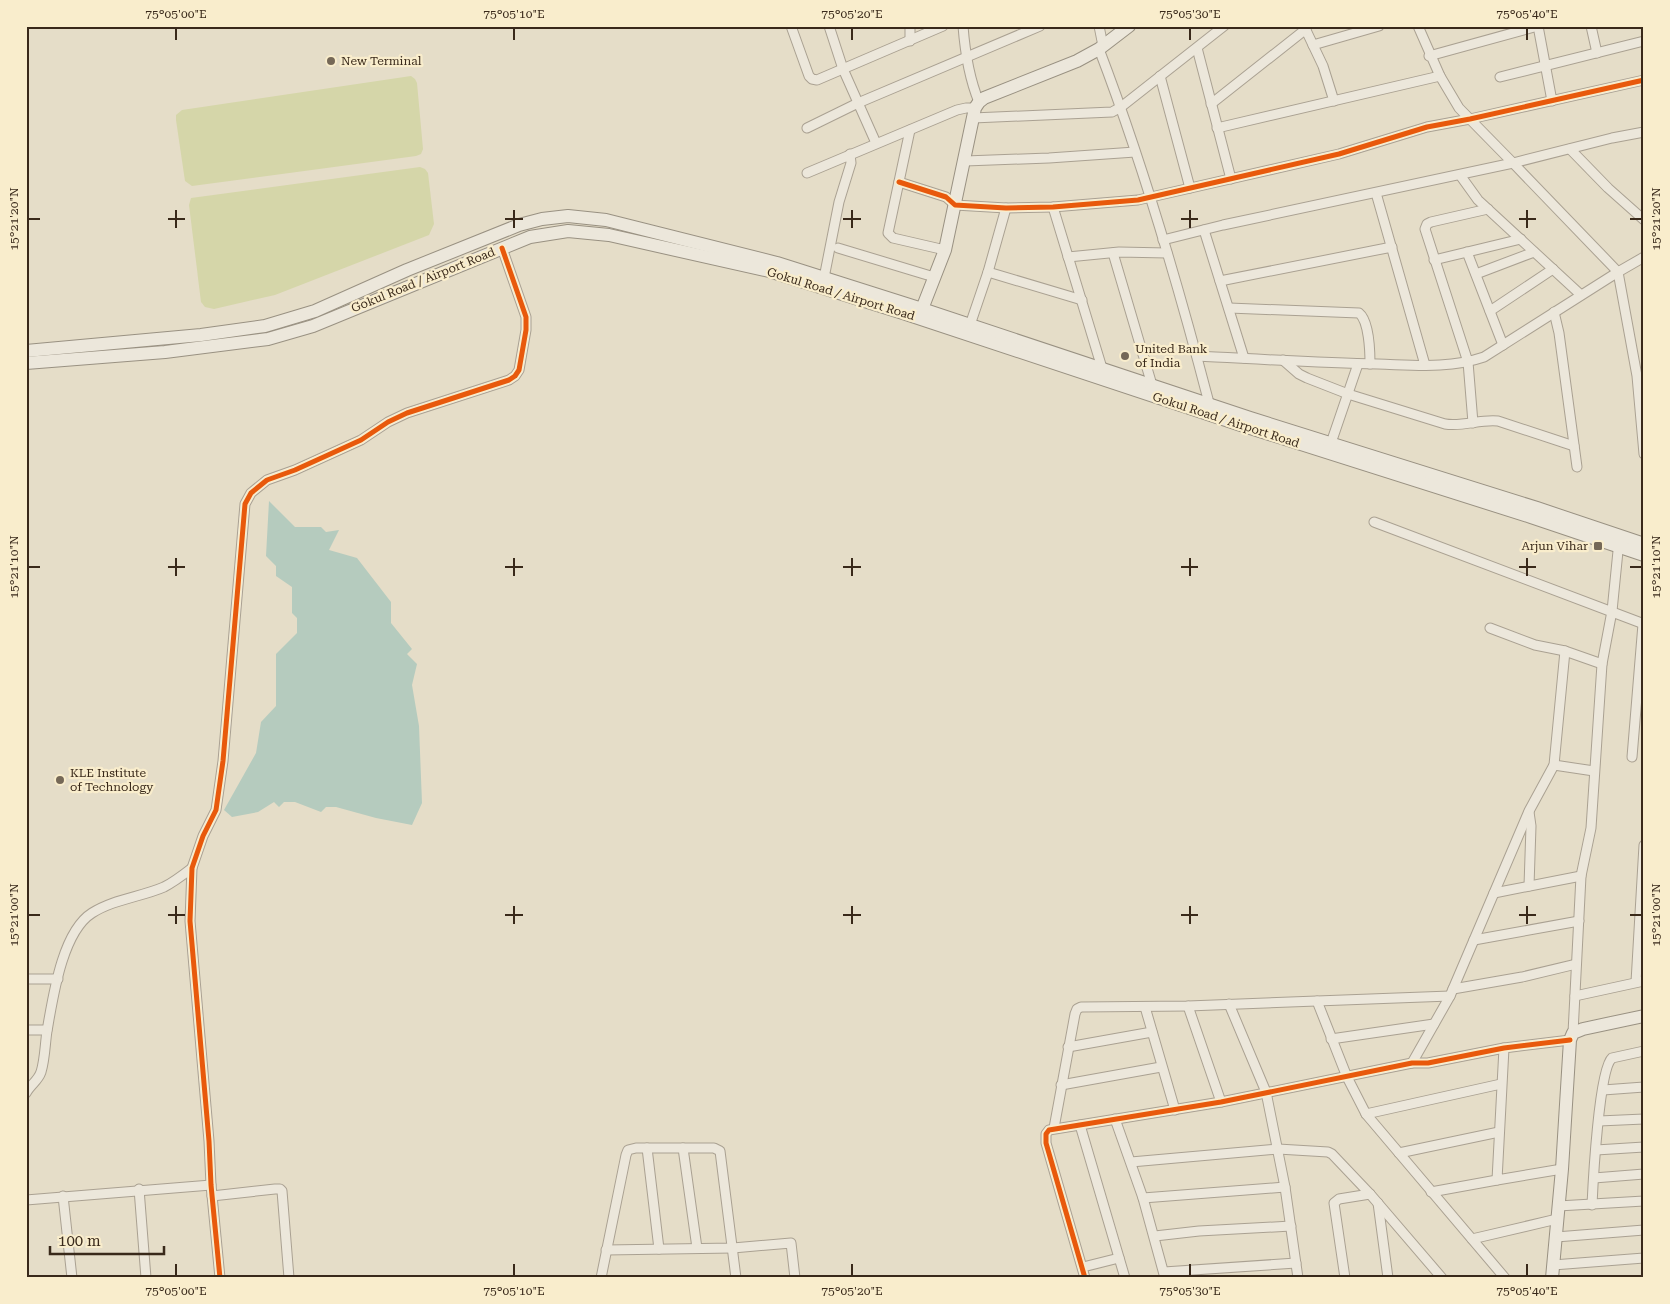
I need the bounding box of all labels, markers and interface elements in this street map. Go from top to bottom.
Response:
text: 75°05'00"E [145,7,207,21]
text: 75°05'10"E [483,7,545,21]
text: 75°05'20"E [821,7,883,21]
text: 75°05'30"E [1159,7,1221,21]
text: 75°05'40"E [1496,7,1558,21]
place label: New Terminal [341,54,422,68]
marker: New Terminal [325,55,337,67]
text: 15°21'20"N [7,187,21,251]
text: 15°21'20"N [1649,187,1663,251]
street label: Gokul Road / Airport Road [349,245,497,315]
street label: Gokul Road / Airport Road [765,265,917,323]
place label: United Bank of India [1135,342,1208,370]
marker: United Bank of India [1119,350,1131,362]
street label: Gokul Road / Airport Road [1151,390,1302,451]
text: 15°21'10"N [7,535,21,599]
text: 15°21'10"N [1649,535,1663,599]
place label: Arjun Vihar [1521,539,1588,553]
marker: Arjun Vihar [1592,540,1604,552]
place label: KLE Institute of Technology [70,766,154,794]
marker: KLE Institute of Technology [54,774,66,786]
text: 15°21'00"N [7,883,21,947]
text: 15°21'00"N [1649,883,1663,947]
scale bar [50,1224,164,1256]
text: 100 m [58,1232,101,1250]
text: 75°05'00"E [145,1284,207,1298]
text: 75°05'10"E [483,1284,545,1298]
text: 75°05'20"E [821,1284,883,1298]
text: 75°05'30"E [1159,1284,1221,1298]
text: 75°05'40"E [1496,1284,1558,1298]

